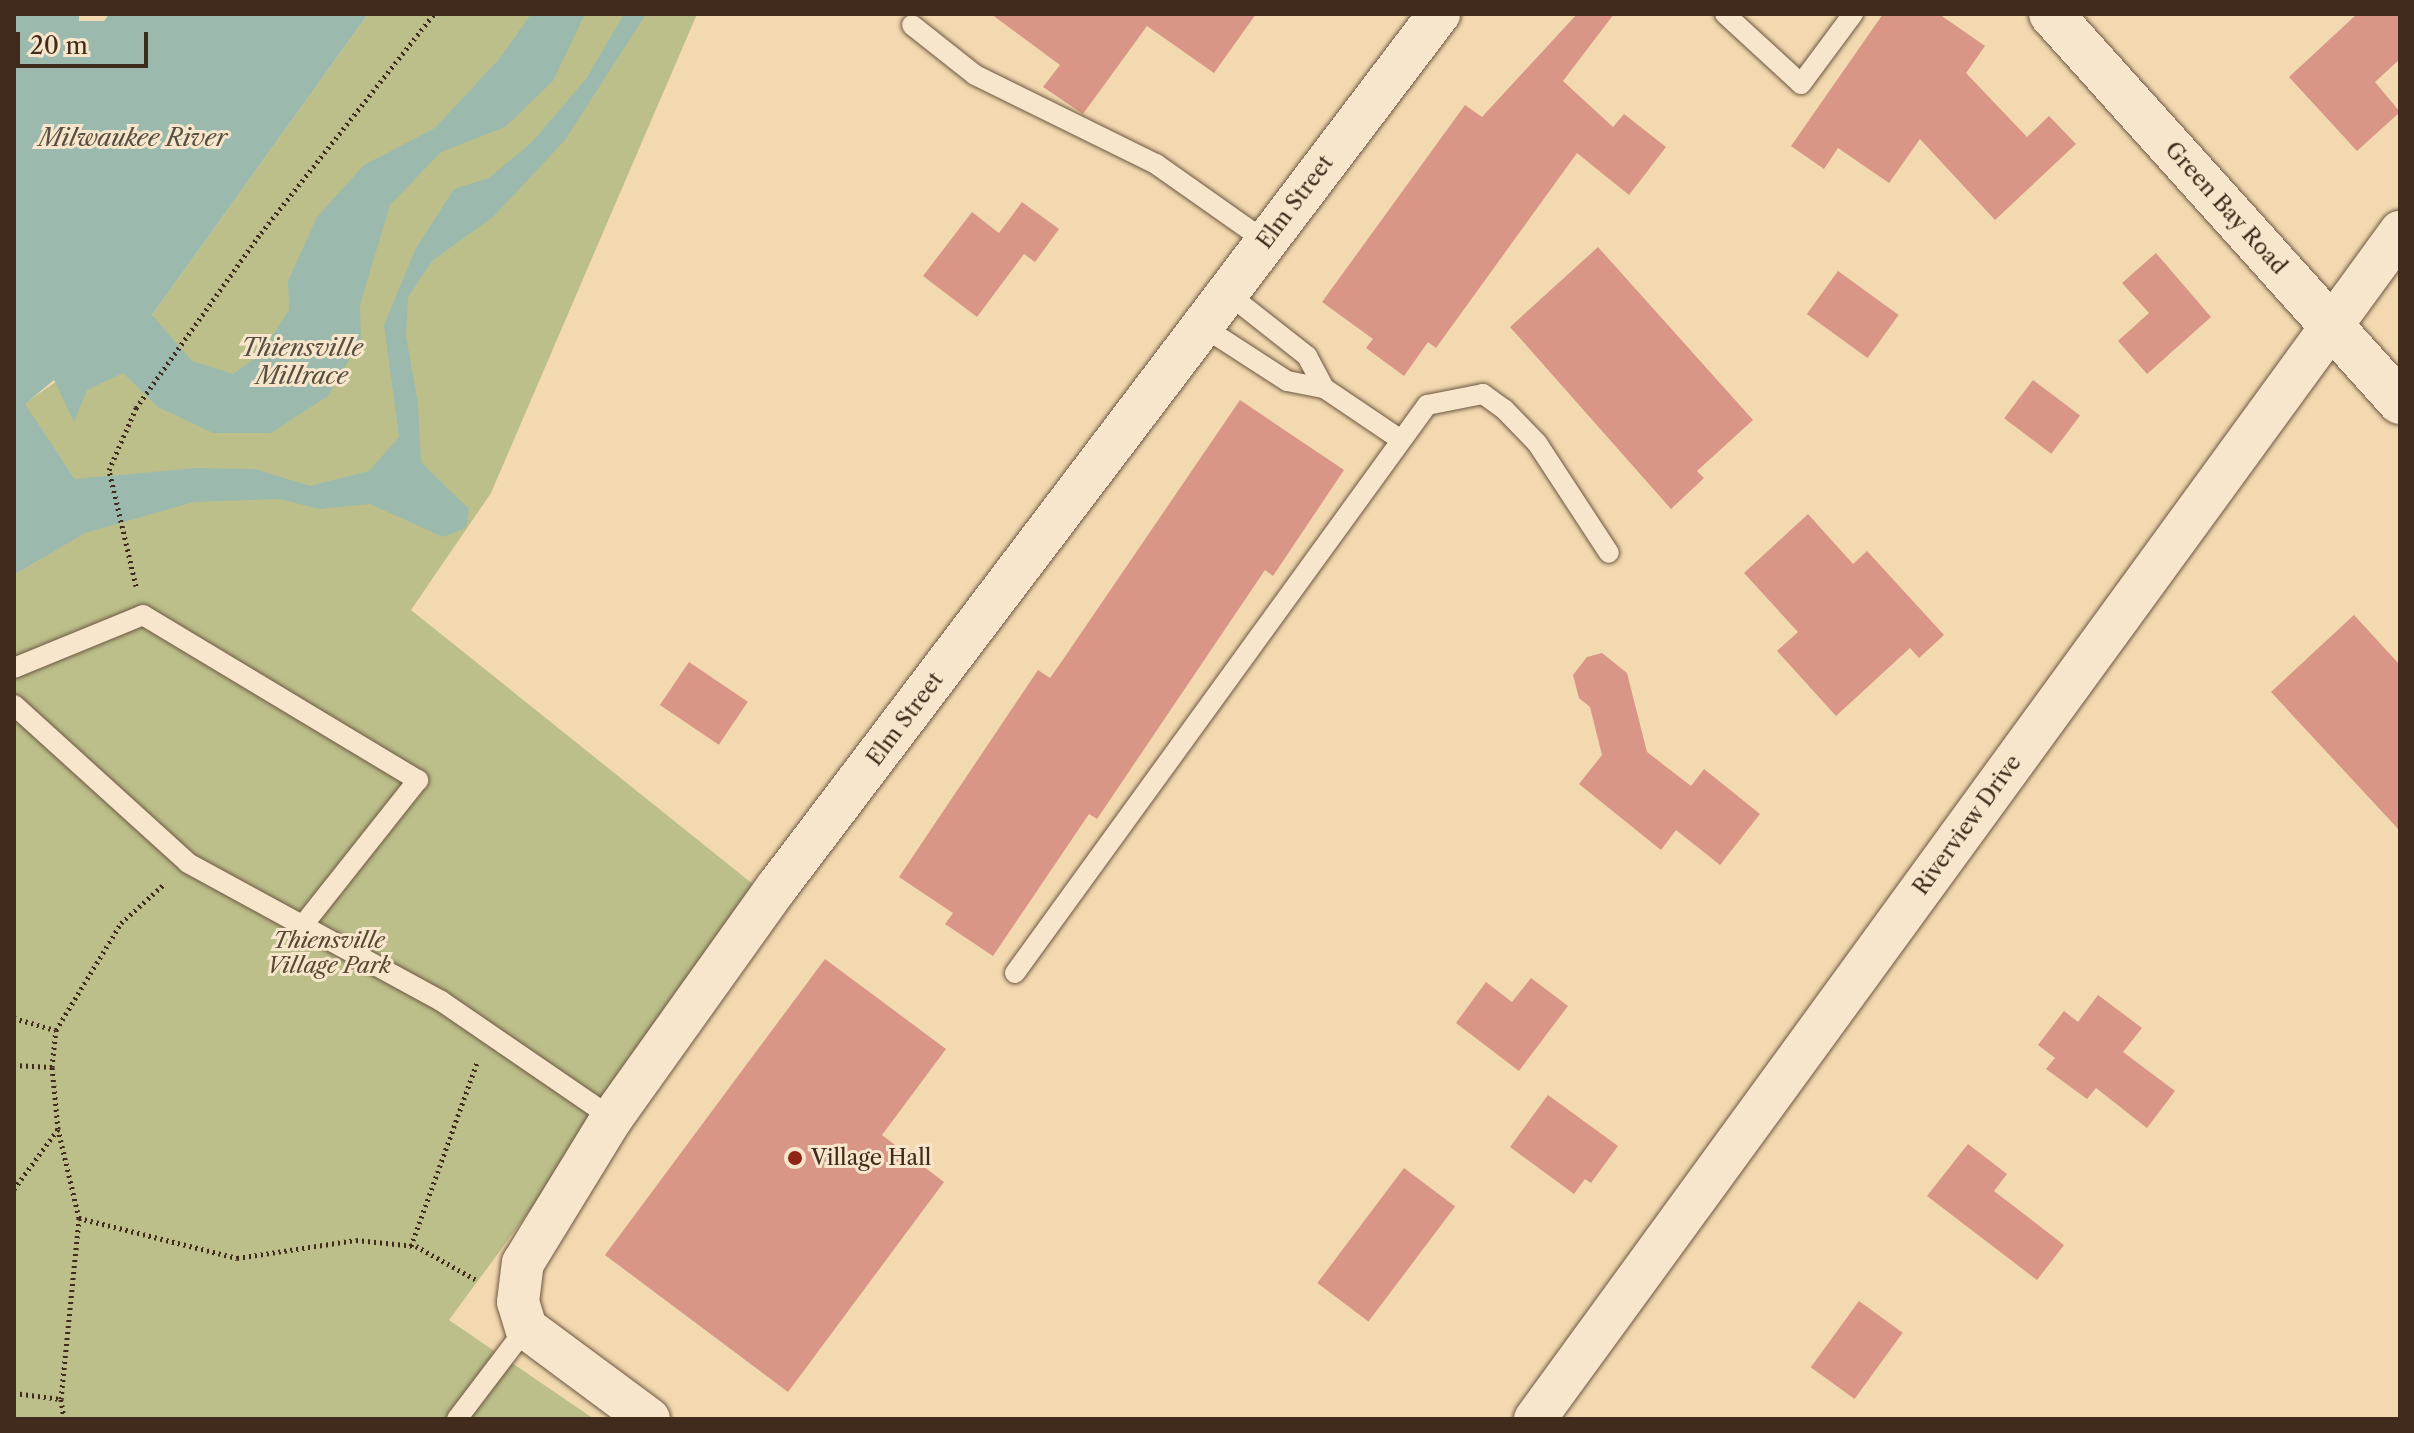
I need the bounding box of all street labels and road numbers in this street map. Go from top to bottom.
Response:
street label: Green Bay Road [2159,136,2293,280]
street label: Elm Street [1251,150,1339,254]
street label: Elm Street [861,667,949,771]
street label: Riverview Drive [1907,750,2027,900]

